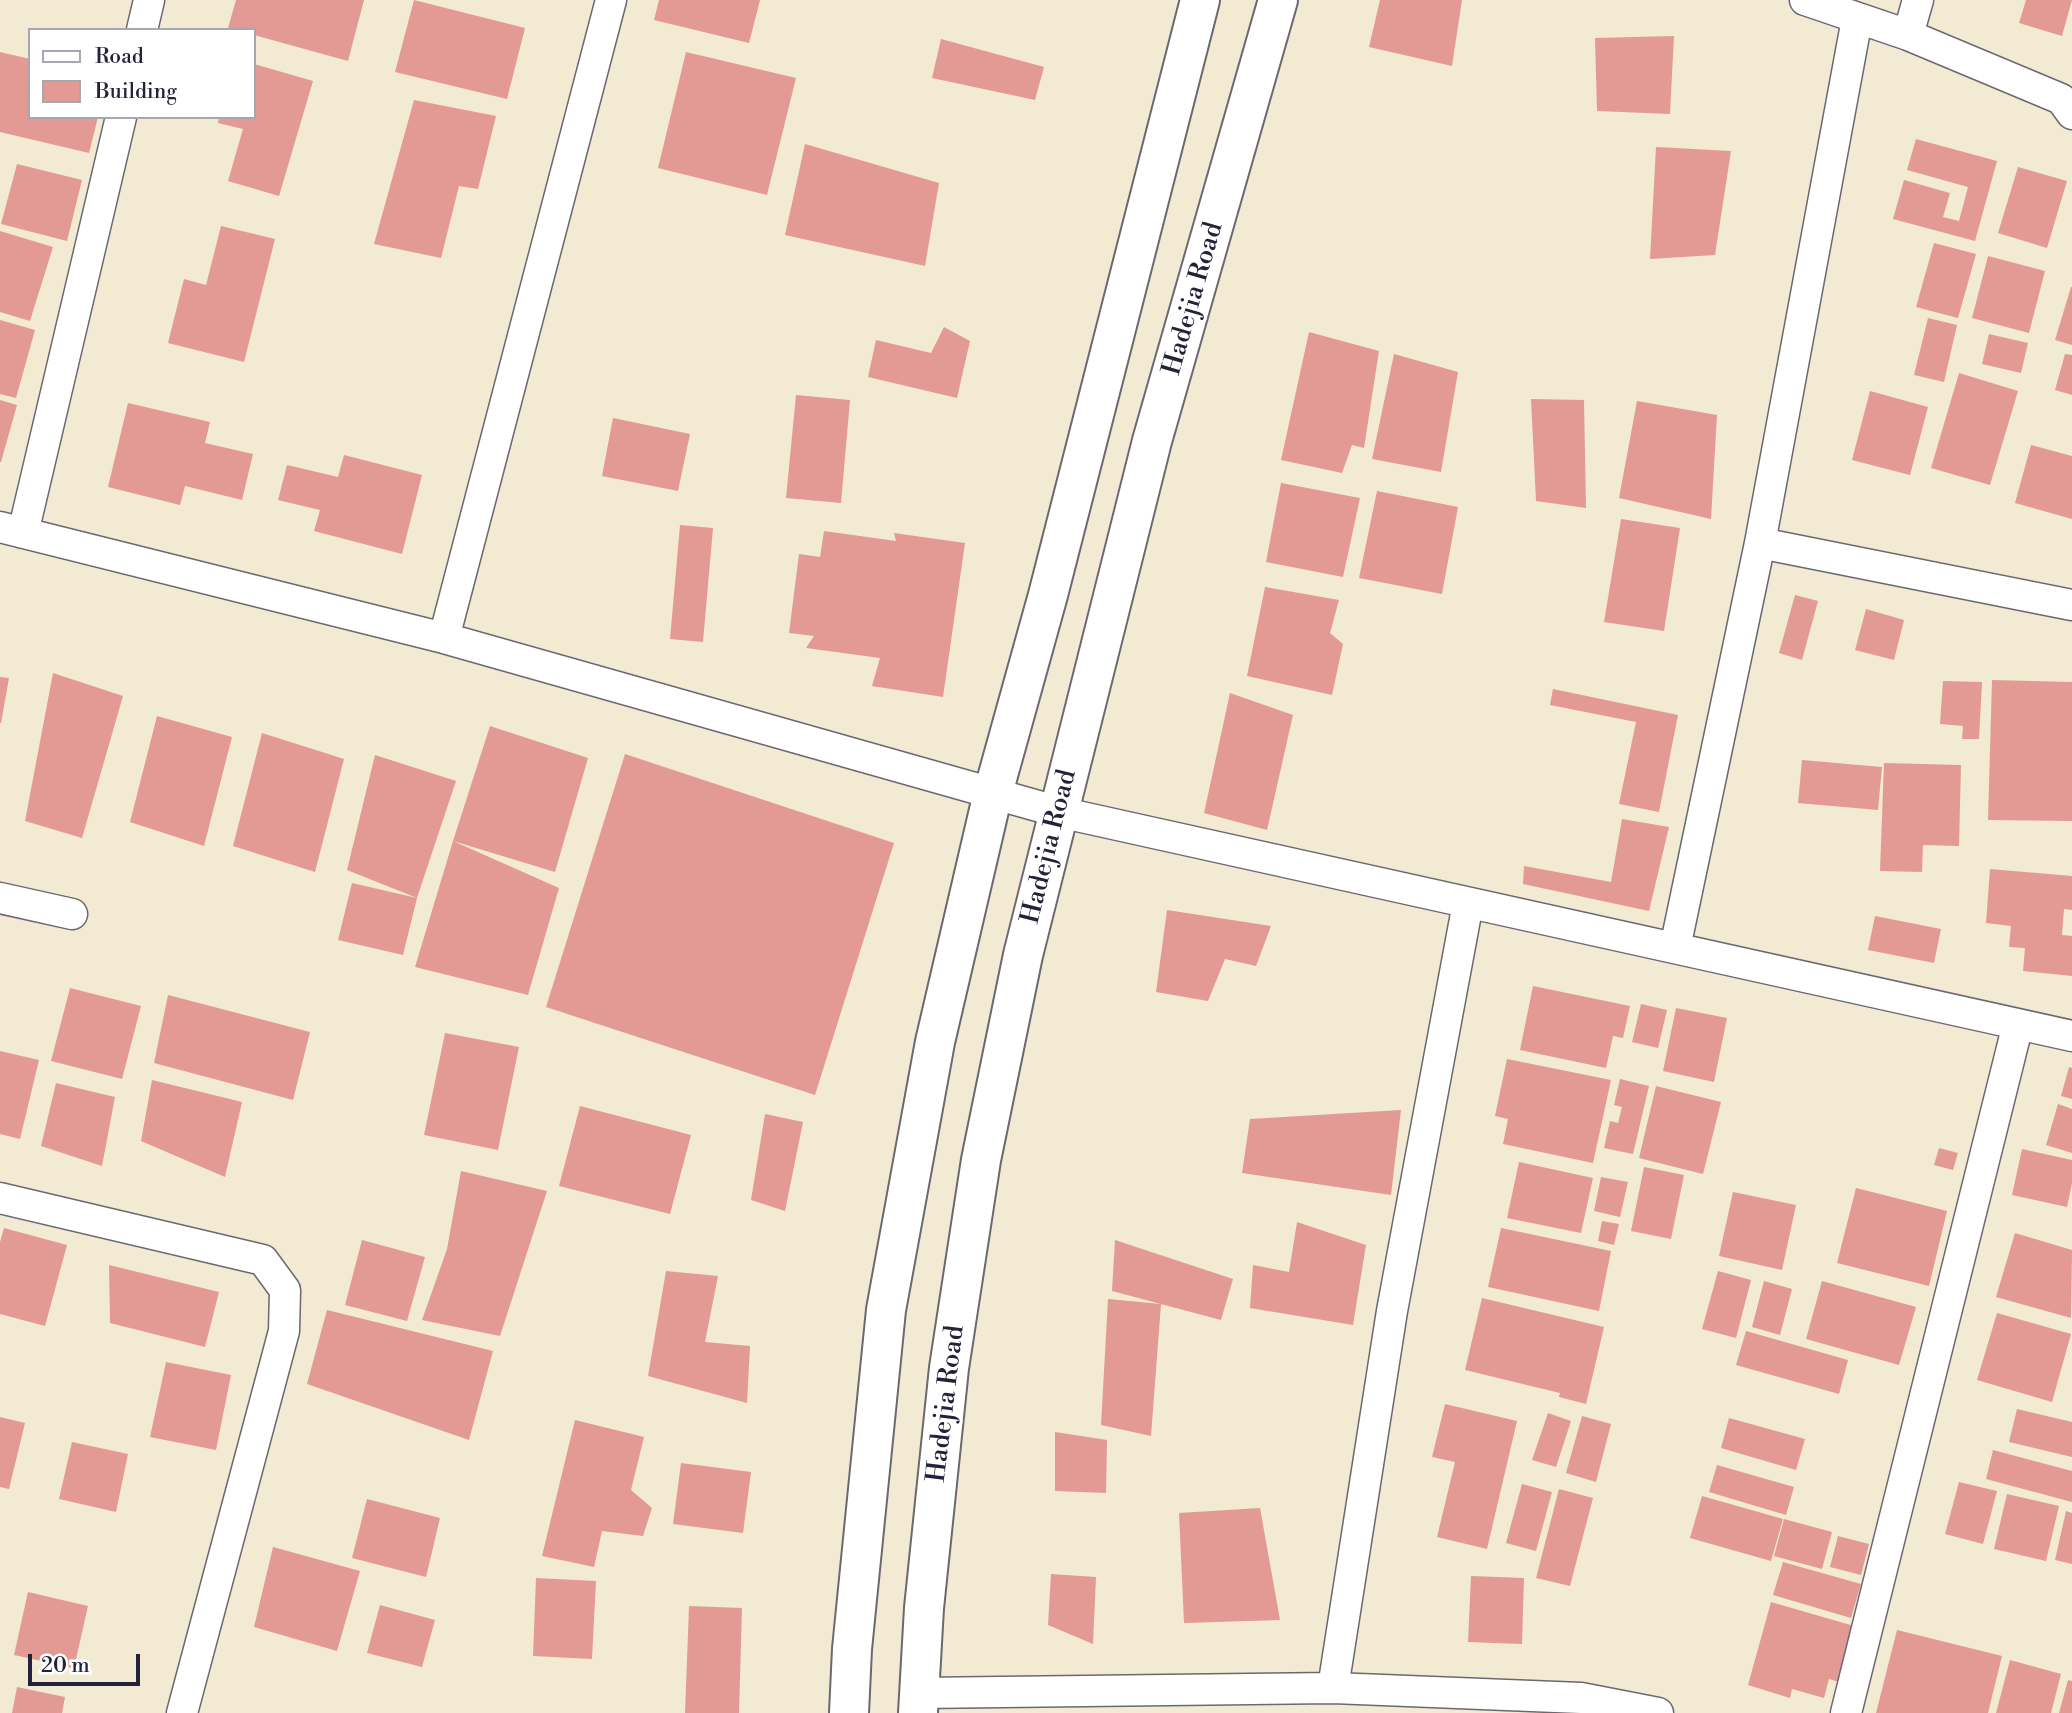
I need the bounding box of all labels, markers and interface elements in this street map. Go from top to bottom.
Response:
legend [28,28,256,119]
text: Road [95,44,144,70]
text: Building [95,79,177,105]
street label: Hadejia Road [1157,219,1231,379]
street label: Hadejia Road [1016,767,1084,927]
street label: Hadejia Road [922,1324,972,1484]
scale bar [32,1640,144,1684]
text: 20 m [41,1653,90,1679]

